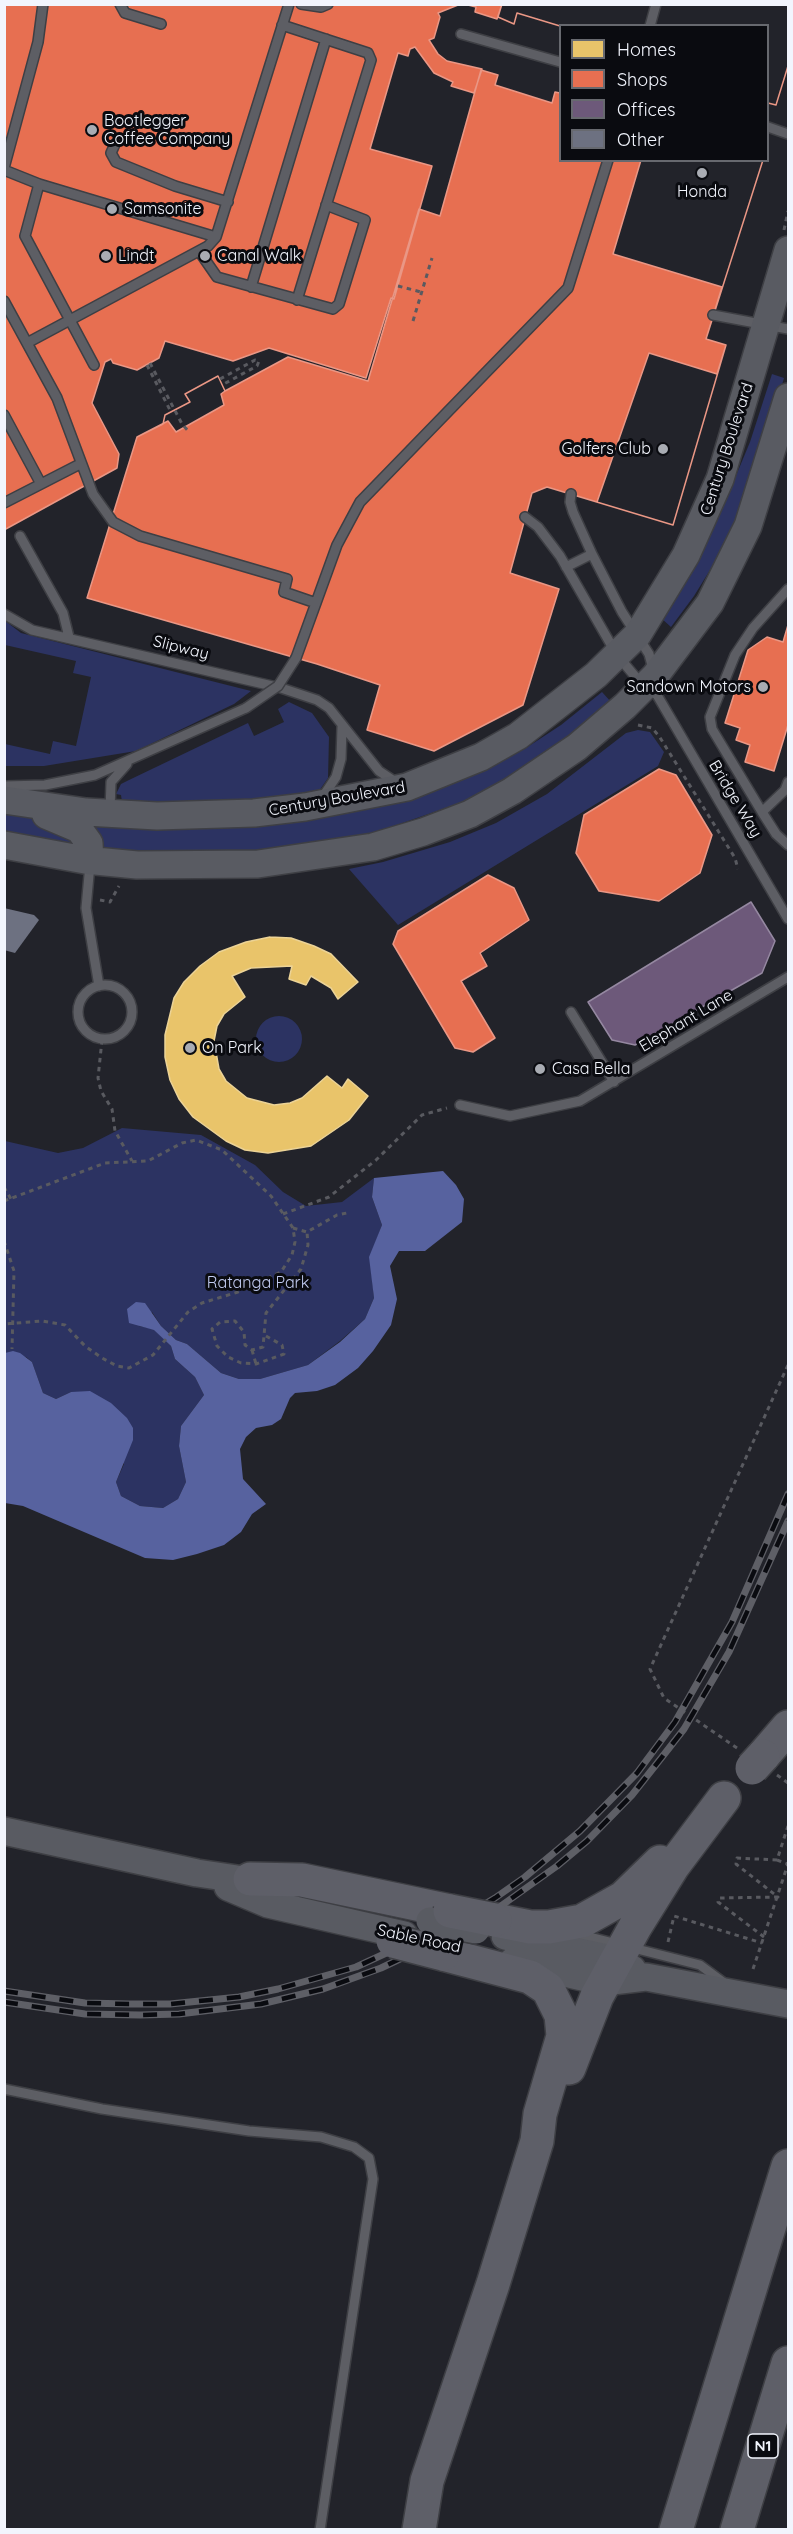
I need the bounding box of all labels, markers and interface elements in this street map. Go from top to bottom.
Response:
legend [559,24,769,162]
text: Homes [617,38,676,61]
text: Shops [617,68,668,91]
text: Offices [617,98,676,121]
place label: Bootlegger Coffee Company [104,111,230,149]
marker: Bootlegger Coffee Company [85,123,99,137]
text: Other [617,128,664,151]
marker: Honda [695,166,709,180]
place label: Honda [677,182,727,202]
place label: Samsonite [124,199,202,219]
marker: Samsonite [105,202,119,216]
place label: Lindt [118,246,154,266]
place label: Canal Walk [217,246,301,266]
marker: Lindt [99,249,113,263]
marker: Canal Walk [198,249,212,263]
street label: Century Boulevard [697,380,757,518]
place label: Golfers Club [561,439,651,459]
marker: Golfers Club [656,442,670,456]
street label: Slipway [151,632,211,664]
place label: Sandown Motors [626,677,751,697]
marker: Sandown Motors [756,680,770,694]
street label: Bridge Way [704,757,766,841]
street label: Century Boulevard [267,778,407,820]
street label: Elephant Lane [636,986,736,1056]
place label: On Park [202,1038,262,1058]
marker: On Park [183,1041,197,1055]
place label: Casa Bella [552,1059,630,1079]
marker: Casa Bella [533,1062,547,1076]
park label: Ratanga Park [207,1273,309,1293]
street label: Sable Road [375,1921,463,1957]
road number: N1 [748,2434,778,2458]

